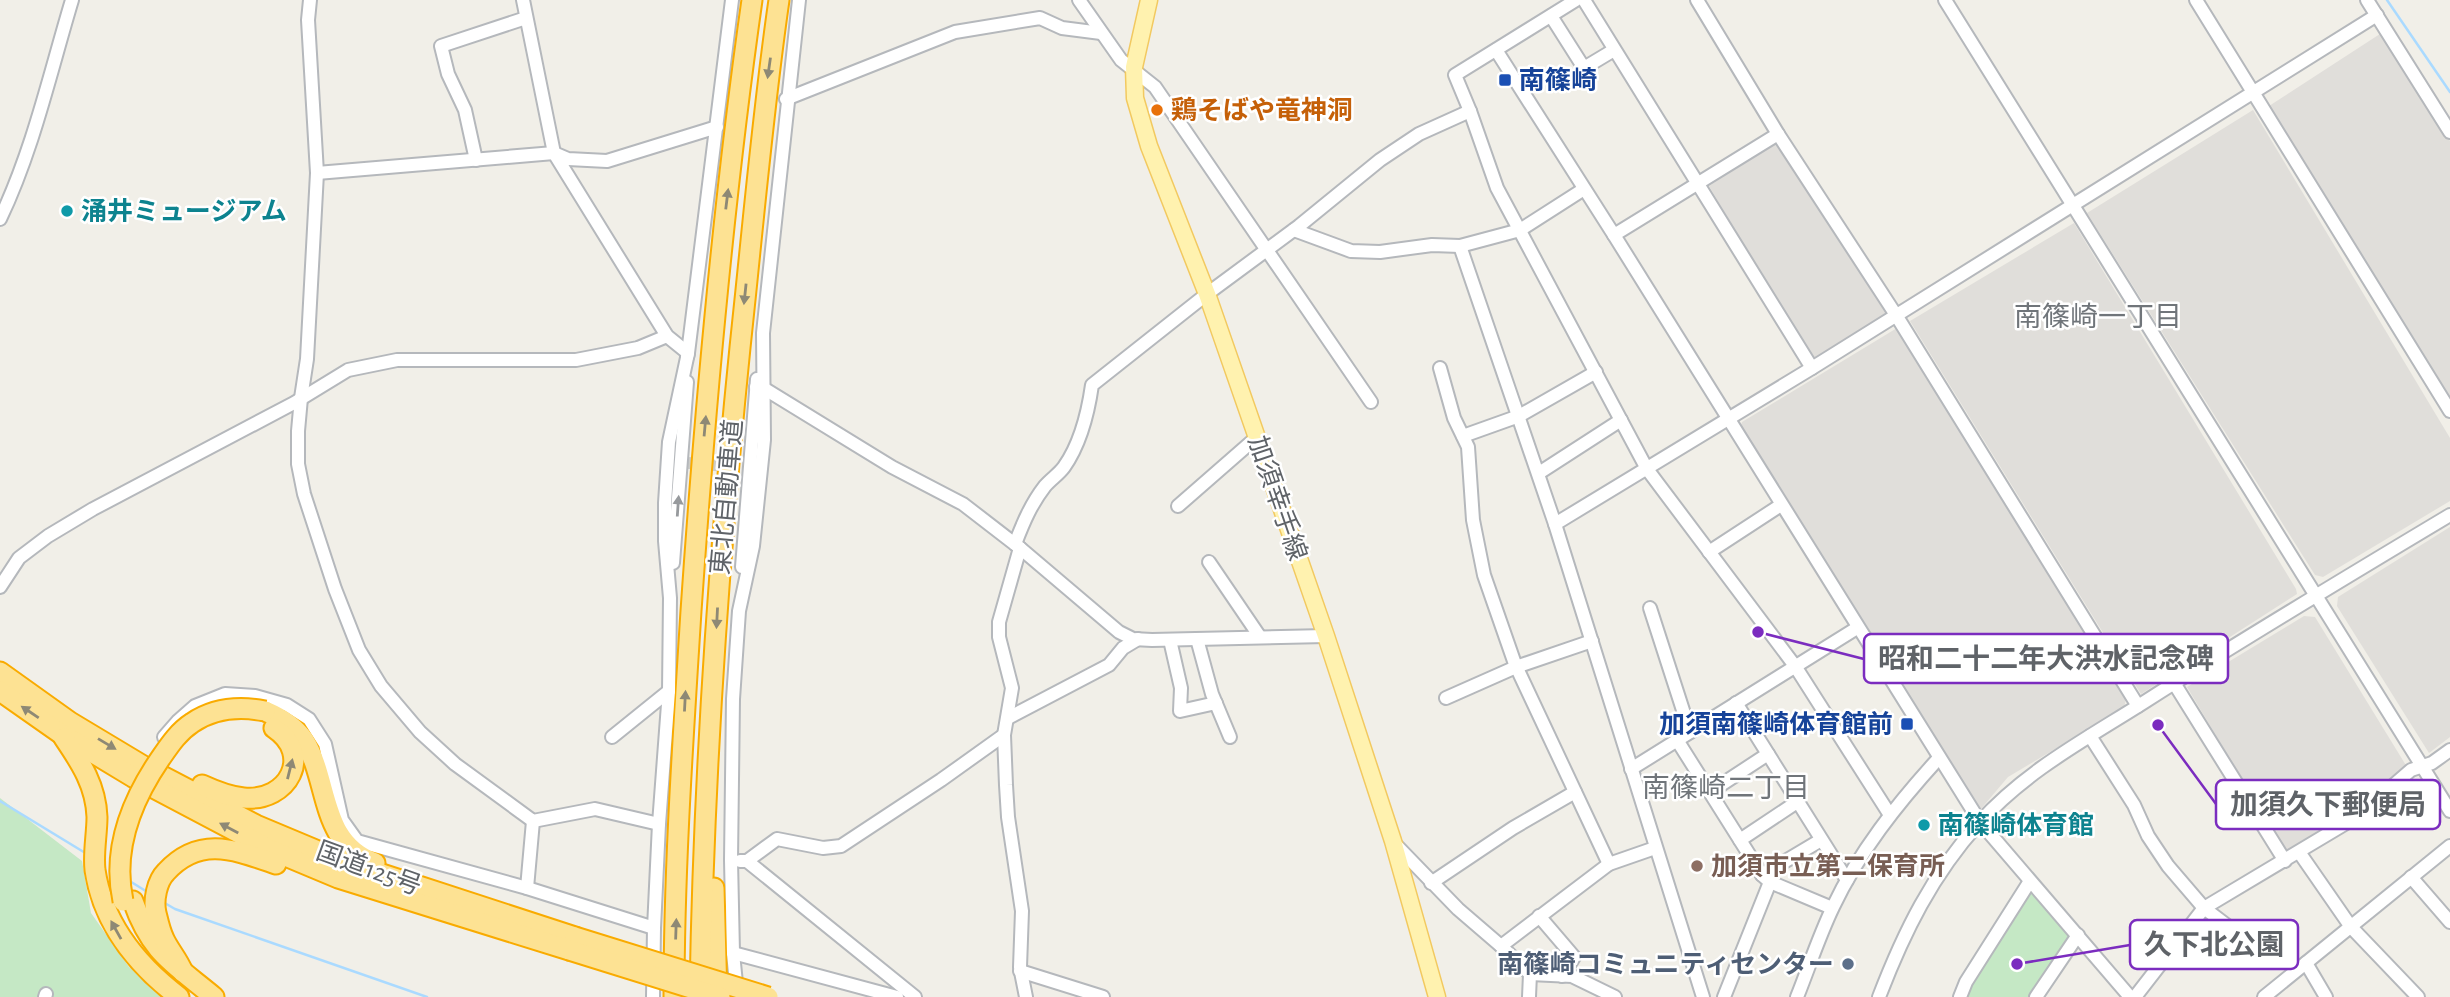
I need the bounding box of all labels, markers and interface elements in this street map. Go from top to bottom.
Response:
one-way arrow [764,57,775,79]
place label: 南篠崎 [1519,66,1597,94]
marker: 南篠崎 [1497,72,1513,88]
place label: 鶏そばや竜神洞 [1171,96,1353,124]
marker: 鶏そばや竜神洞 [1149,102,1165,118]
one-way arrow [721,188,732,210]
place label: 涌井ミュージアム [81,197,287,225]
marker: 涌井ミュージアム [59,203,75,219]
one-way arrow [740,283,751,305]
district label: 南篠崎一丁目 [2014,302,2182,332]
one-way arrow [700,415,711,437]
street label: 東北自動車道 [705,418,747,576]
street label: 加須幸手線 [1244,432,1311,564]
one-way arrow [673,495,684,517]
one-way arrow [712,607,723,629]
callout: 昭和二十二年大洪水記念碑 [1864,634,2228,683]
text: 昭和二十二年大洪水記念碑 [1878,643,2214,674]
one-way arrow [680,690,691,712]
one-way arrow [21,705,39,719]
place label: 加須南篠崎体育館前 [1659,710,1893,738]
marker: 加須南篠崎体育館前 [1899,716,1915,732]
one-way arrow [98,738,117,750]
one-way arrow [285,757,296,779]
district label: 南篠崎二丁目 [1642,773,1810,803]
callout: 加須久下郵便局 [2216,780,2440,829]
text: 加須久下郵便局 [2230,790,2426,820]
place label: 南篠崎体育館 [1938,811,2094,839]
marker: 南篠崎体育館 [1916,817,1932,833]
one-way arrow [219,822,239,834]
street label: 国道125号 [313,837,425,900]
place label: 加須市立第二保育所 [1711,852,1945,880]
marker: 加須市立第二保育所 [1689,858,1705,874]
one-way arrow [670,918,681,940]
one-way arrow [110,920,122,939]
callout: 久下北公園 [2130,920,2298,969]
text: 久下北公園 [2144,930,2284,960]
place label: 南篠崎コミュニティセンター [1498,950,1834,978]
marker: 南篠崎コミュニティセンター [1840,956,1856,972]

